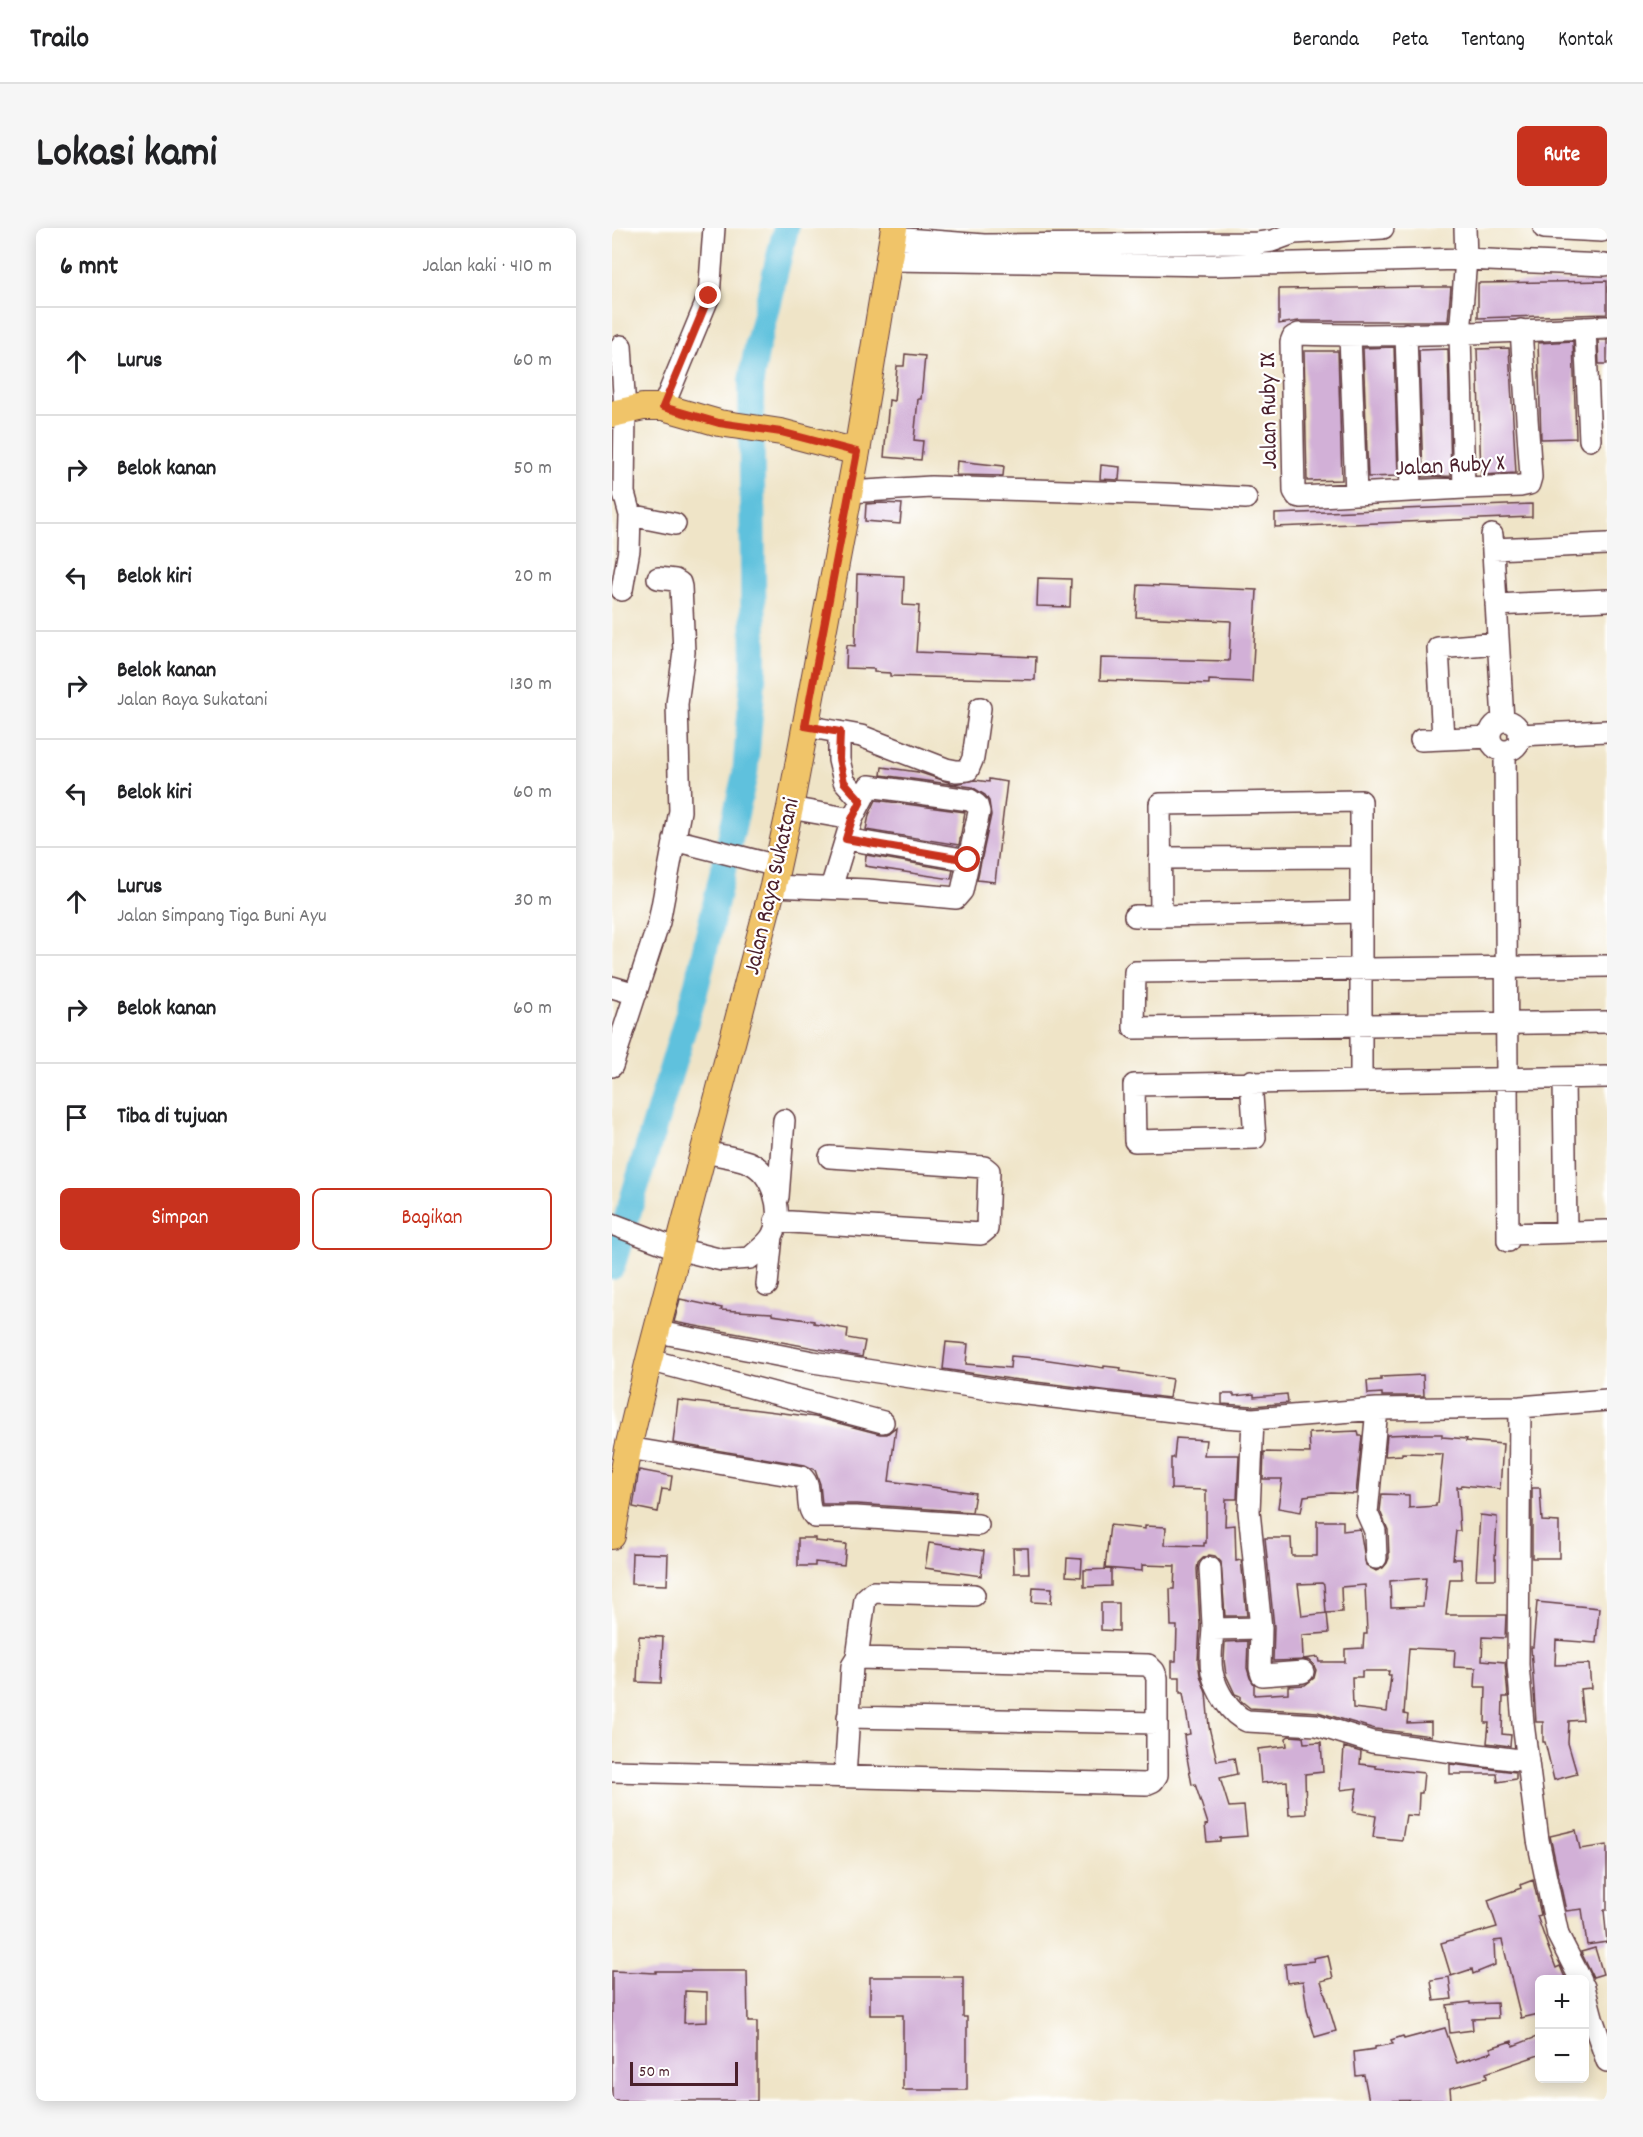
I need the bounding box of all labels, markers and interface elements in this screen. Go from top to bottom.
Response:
text: Trailo [30,21,89,61]
text: Beranda [1293,26,1359,56]
text: Peta [1392,26,1428,56]
text: Tentang [1461,26,1525,56]
text: Kontak [1558,26,1613,56]
text: Lokasi kami [36,126,217,186]
button: Rute [1517,126,1607,186]
text: 6 mnt [60,249,118,286]
text: Jalan kaki · 410 m [422,253,552,281]
route end [695,282,721,308]
icon: ahead [60,345,93,378]
text: Lurus [117,346,162,377]
text: 60 m [513,347,552,375]
street label: Jalan Ruby IX [1252,352,1288,470]
street label: Jalan Ruby X [1395,447,1506,487]
icon: right [60,453,93,486]
text: Belok kanan [117,454,216,485]
text: 50 m [514,455,552,483]
icon: left [60,561,93,594]
text: Belok kiri [117,562,191,593]
text: 20 m [514,563,552,591]
text: Belok kanan [117,656,216,687]
icon: right [60,669,93,702]
text: 130 m [510,671,552,699]
text: Jalan Raya Sukatani [117,687,267,715]
icon: left [60,777,93,810]
text: Belok kiri [117,778,191,809]
text: 60 m [513,779,552,807]
street label: Jalan Raya Sukatani [736,795,810,978]
route start [954,846,980,872]
text: Lurus [117,872,162,903]
icon: ahead [60,885,93,918]
text: 30 m [514,887,552,915]
text: Jalan Simpang Tiga Buni Ayu [117,903,327,931]
icon: right [60,993,93,1026]
text: Belok kanan [117,994,216,1025]
text: 60 m [513,995,552,1023]
icon: arrive [60,1101,93,1134]
text: Tiba di tujuan [117,1102,227,1133]
button: Simpan [60,1188,300,1250]
button: Bagikan [312,1188,552,1250]
map controls [1535,1975,1589,2083]
button: + [1535,1975,1589,2029]
button: − [1535,2029,1589,2083]
scale bar [630,2059,738,2086]
text: 50 m [639,2061,670,2084]

